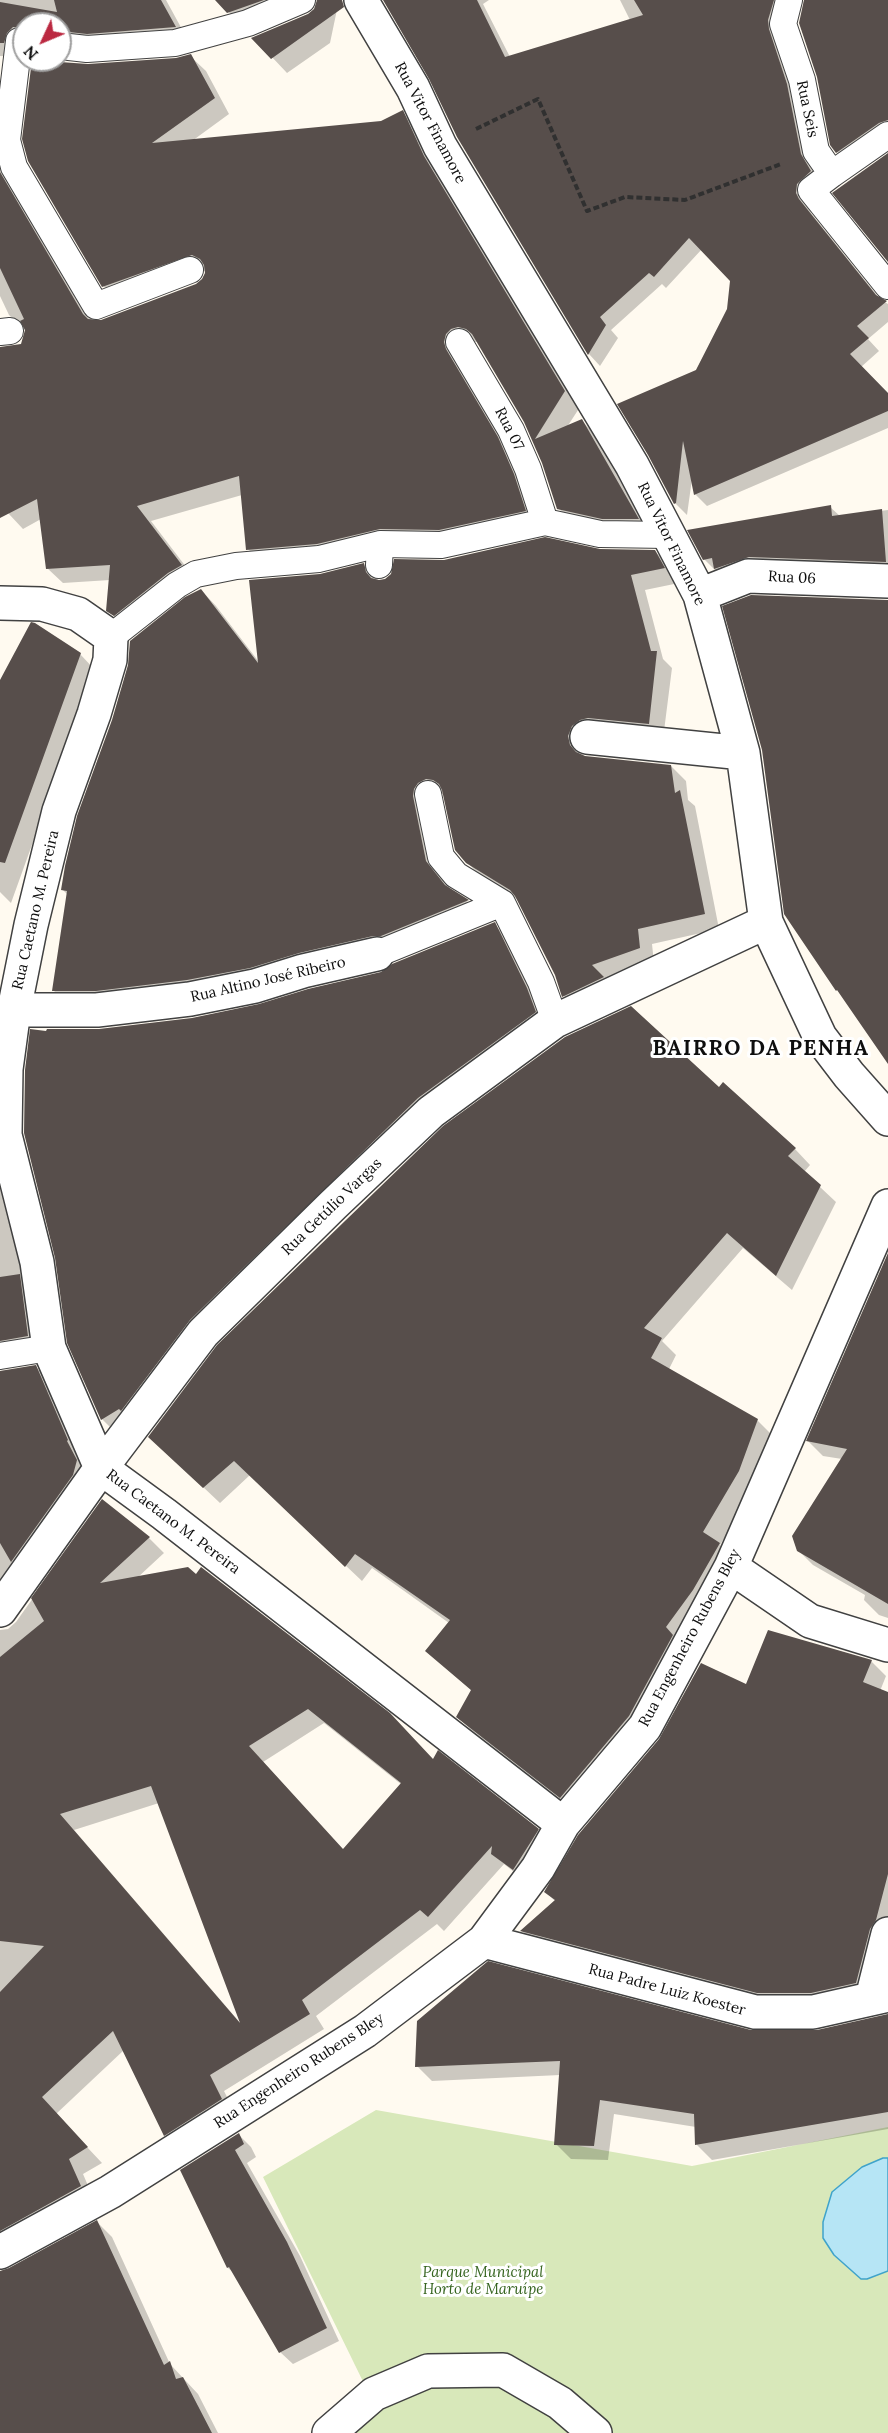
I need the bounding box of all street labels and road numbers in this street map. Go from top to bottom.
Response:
street label: Rua Vitor Finamore [390,59,470,187]
street label: Rua Seis [792,79,822,139]
street label: Rua 07 [491,404,527,454]
street label: Rua Vitor Finamore [633,479,709,609]
street label: Rua 06 [768,568,816,588]
street label: Rua Caetano M. Pereira [9,829,63,991]
street label: Rua Altino José Ribeiro [189,953,347,1007]
street label: Rua Getúlio Vargas [278,1155,386,1259]
street label: Rua Caetano M. Pereira [102,1466,244,1578]
street label: Rua Engenheiro Rubens Bley [635,1546,745,1730]
street label: Rua Padre Luiz Koester [586,1960,748,2020]
street label: Rua Engenheiro Rubens Bley [211,2009,387,2133]

